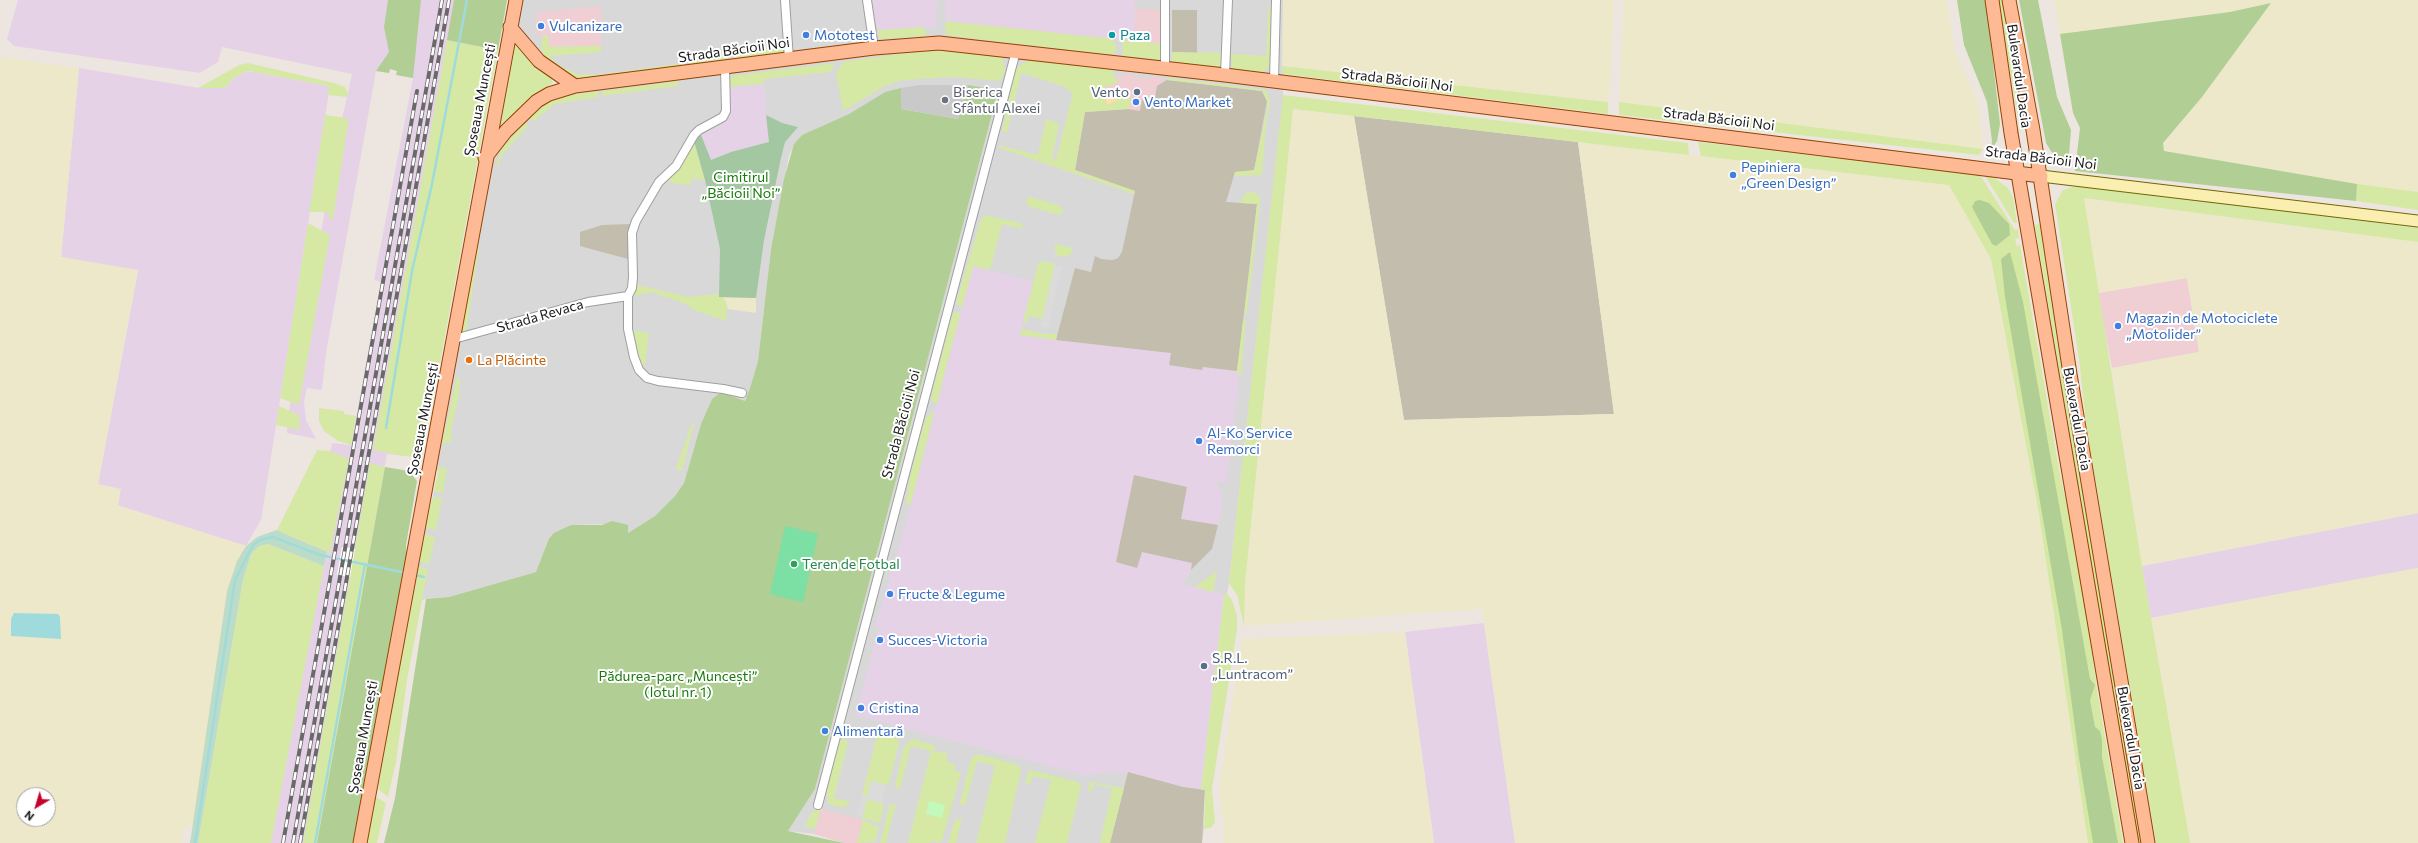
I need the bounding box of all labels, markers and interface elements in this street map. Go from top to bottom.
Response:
place label: Vulcanizare [549,18,622,34]
marker: Vulcanizare [536,21,546,31]
street label: Bulevardul Dacia [2003,23,2035,129]
place label: Mototest [814,27,875,43]
place label: Paza [1120,27,1150,43]
marker: Mototest [801,30,811,40]
marker: Paza [1107,30,1117,40]
street label: Strada Băcioii Noi [677,34,791,66]
street label: Șoseaua Muncești [461,42,499,158]
street label: Strada Băcioii Noi [1340,65,1454,95]
place label: Biserica Sfântul Alexei [953,84,1040,116]
place label: Vento [1091,84,1129,100]
marker: Vento [1132,87,1142,97]
place label: Vento Market [1144,94,1231,110]
marker: Biserica Sfântul Alexei [940,95,950,105]
marker: Vento Market [1131,97,1141,107]
street label: Strada Băcioii Noi [1662,104,1776,134]
street label: Strada Băcioii Noi [1984,143,2098,173]
place label: Pepiniera „Green Design” [1741,159,1836,192]
park label: Cimitirul „Băcioii Noi” [702,169,780,202]
marker: Pepiniera „Green Design” [1728,170,1738,180]
street label: Strada Revaca [495,296,585,336]
place label: Magazin de Motociclete „Motolider” [2126,310,2278,342]
marker: Magazin de Motociclete „Motolider” [2113,321,2123,331]
place label: La Plăcinte [477,352,546,368]
marker: La Plăcinte [464,355,474,365]
street label: Șoseaua Muncești [404,361,442,477]
street label: Bulevardul Dacia [2060,366,2094,472]
street label: Strada Băcioii Noi [878,368,924,480]
place label: Al-Ko Service Remorci [1207,425,1292,458]
marker: Al-Ko Service Remorci [1194,436,1204,446]
place label: Teren de Fotbal [802,556,900,572]
marker: Teren de Fotbal [789,559,799,569]
place label: Fructe & Legume [898,586,1005,602]
marker: Fructe & Legume [885,589,895,599]
place label: Succes-Victoria [888,632,987,648]
marker: Succes-Victoria [875,635,885,645]
place label: S.R.L. „Luntracom” [1212,650,1293,682]
marker: S.R.L. „Luntracom” [1199,661,1209,671]
park label: Pădurea-parc „Muncești” (lotul nr. 1) [598,668,758,700]
street label: Șoseaua Muncești [345,679,381,795]
street label: Bulevardul Dacia [2114,685,2148,791]
place label: Cristina [869,700,919,716]
marker: Cristina [856,703,866,713]
place label: Alimentară [833,723,903,739]
marker: Alimentară [820,726,830,736]
north arrow [16,787,56,827]
text: N [22,808,36,824]

